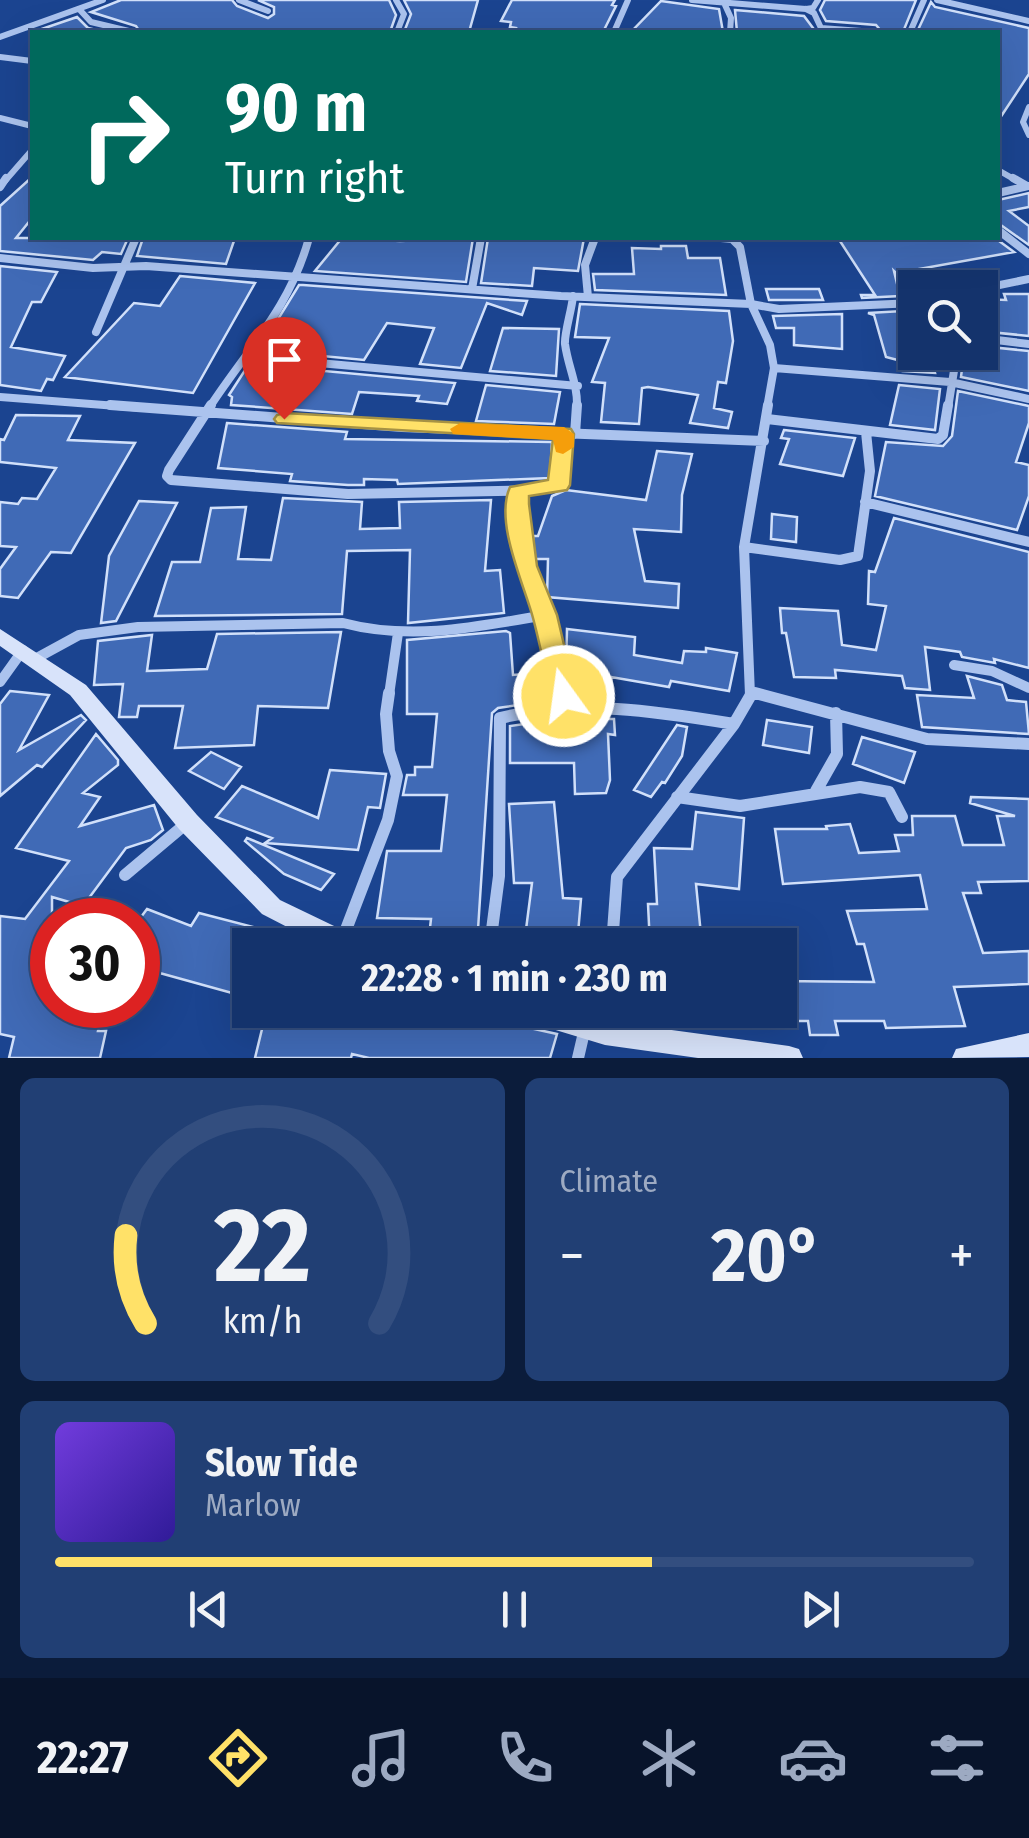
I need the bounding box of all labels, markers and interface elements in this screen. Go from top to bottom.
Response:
text: 90 m [225,66,367,150]
icon: right [60,70,190,200]
text: Turn right [225,151,404,205]
map controls [898,270,998,370]
button: search [898,270,998,370]
pin [242,317,327,420]
icon: arrive [257,332,312,387]
position arrow [512,644,616,748]
speed limit sign: 30 [30,898,160,1028]
text: 22:28 · 1 min · 230 m [361,955,668,1001]
text: Climate [560,1162,658,1200]
text: 22 [213,1184,310,1309]
text: 20° [711,1211,822,1301]
text: − [560,1223,584,1289]
text: + [949,1223,974,1289]
text: km/h [222,1300,302,1342]
text: Slow Tide [205,1440,358,1486]
text: Marlow [205,1486,301,1524]
icon: previous [181,1582,236,1637]
icon: pause [487,1582,542,1637]
icon: next [793,1582,848,1637]
icon: directions [203,1723,273,1793]
icon: music [346,1723,416,1793]
icon: phone [490,1723,560,1793]
icon: climate [634,1723,704,1793]
icon: car [778,1723,848,1793]
icon: filters [922,1723,992,1793]
text: 22:27 [37,1731,129,1785]

